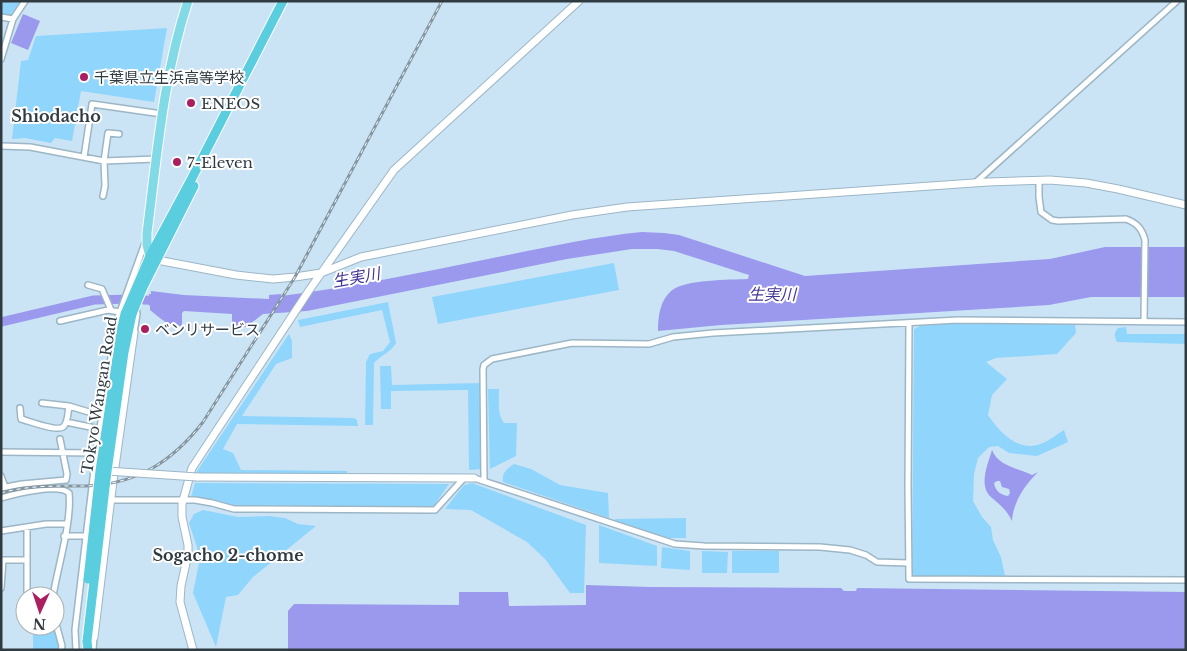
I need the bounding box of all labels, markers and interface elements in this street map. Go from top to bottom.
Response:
place label: 千葉県立生浜高等学校 [94,68,244,87]
marker: 千葉県立生浜高等学校 [78,71,90,83]
place label: ENEOS [201,94,260,113]
marker: ENEOS [185,97,197,109]
district label: Shiodacho [11,106,101,126]
place label: 7-Eleven [187,153,253,172]
marker: 7-Eleven [171,156,183,168]
water label: 生実川 [331,263,383,291]
water label: 生実川 [748,284,798,304]
street label: Tokyo Wangan Road [77,315,121,475]
place label: ベンリサービス [155,320,260,339]
marker: ベンリサービス [139,323,151,335]
district label: Sogacho 2-chome [152,545,304,565]
north arrow [15,586,65,636]
text: N [32,615,46,633]

